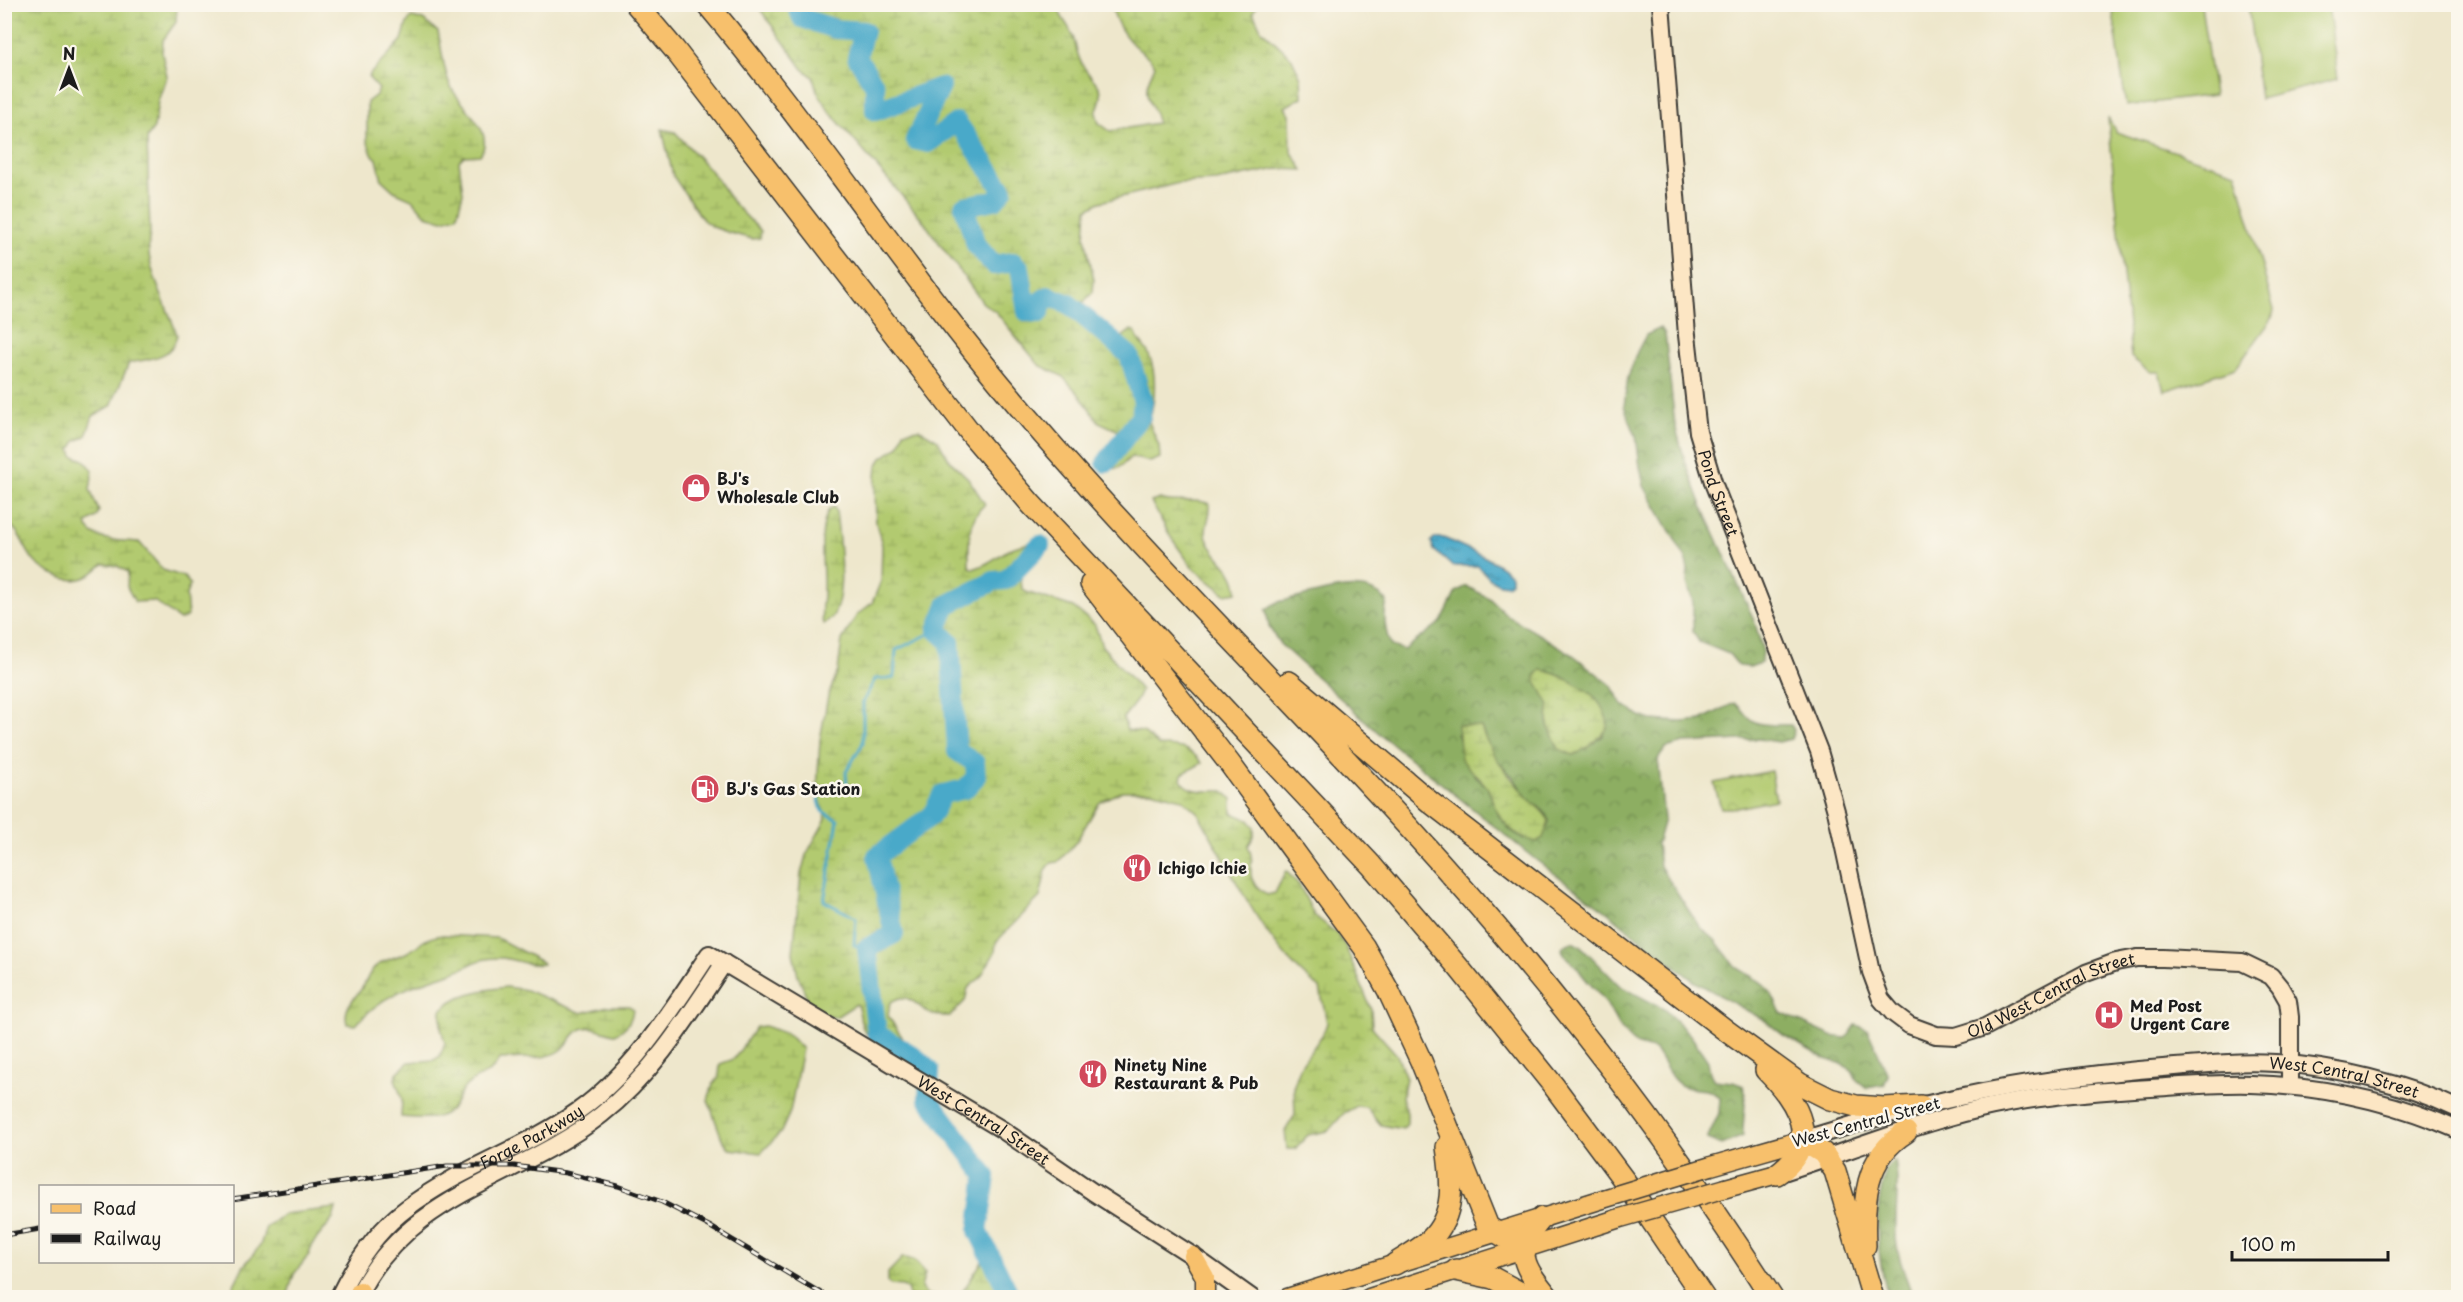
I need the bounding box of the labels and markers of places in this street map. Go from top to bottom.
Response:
place label: BJ's Wholesale Club [717,466,839,508]
shop icon: BJ's Wholesale Club [680,472,712,504]
fuel station icon: BJ's Gas Station [689,773,721,805]
place label: BJ's Gas Station [726,776,861,800]
restaurant icon: Ichigo Ichie [1121,852,1153,884]
place label: Ichigo Ichie [1158,855,1247,879]
place label: Med Post Urgent Care [2130,993,2230,1035]
hospital icon: Med Post Urgent Care [2093,999,2125,1031]
place label: Ninety Nine Restaurant & Pub [1114,1052,1259,1094]
restaurant icon: Ninety Nine Restaurant & Pub [1077,1058,1109,1090]

